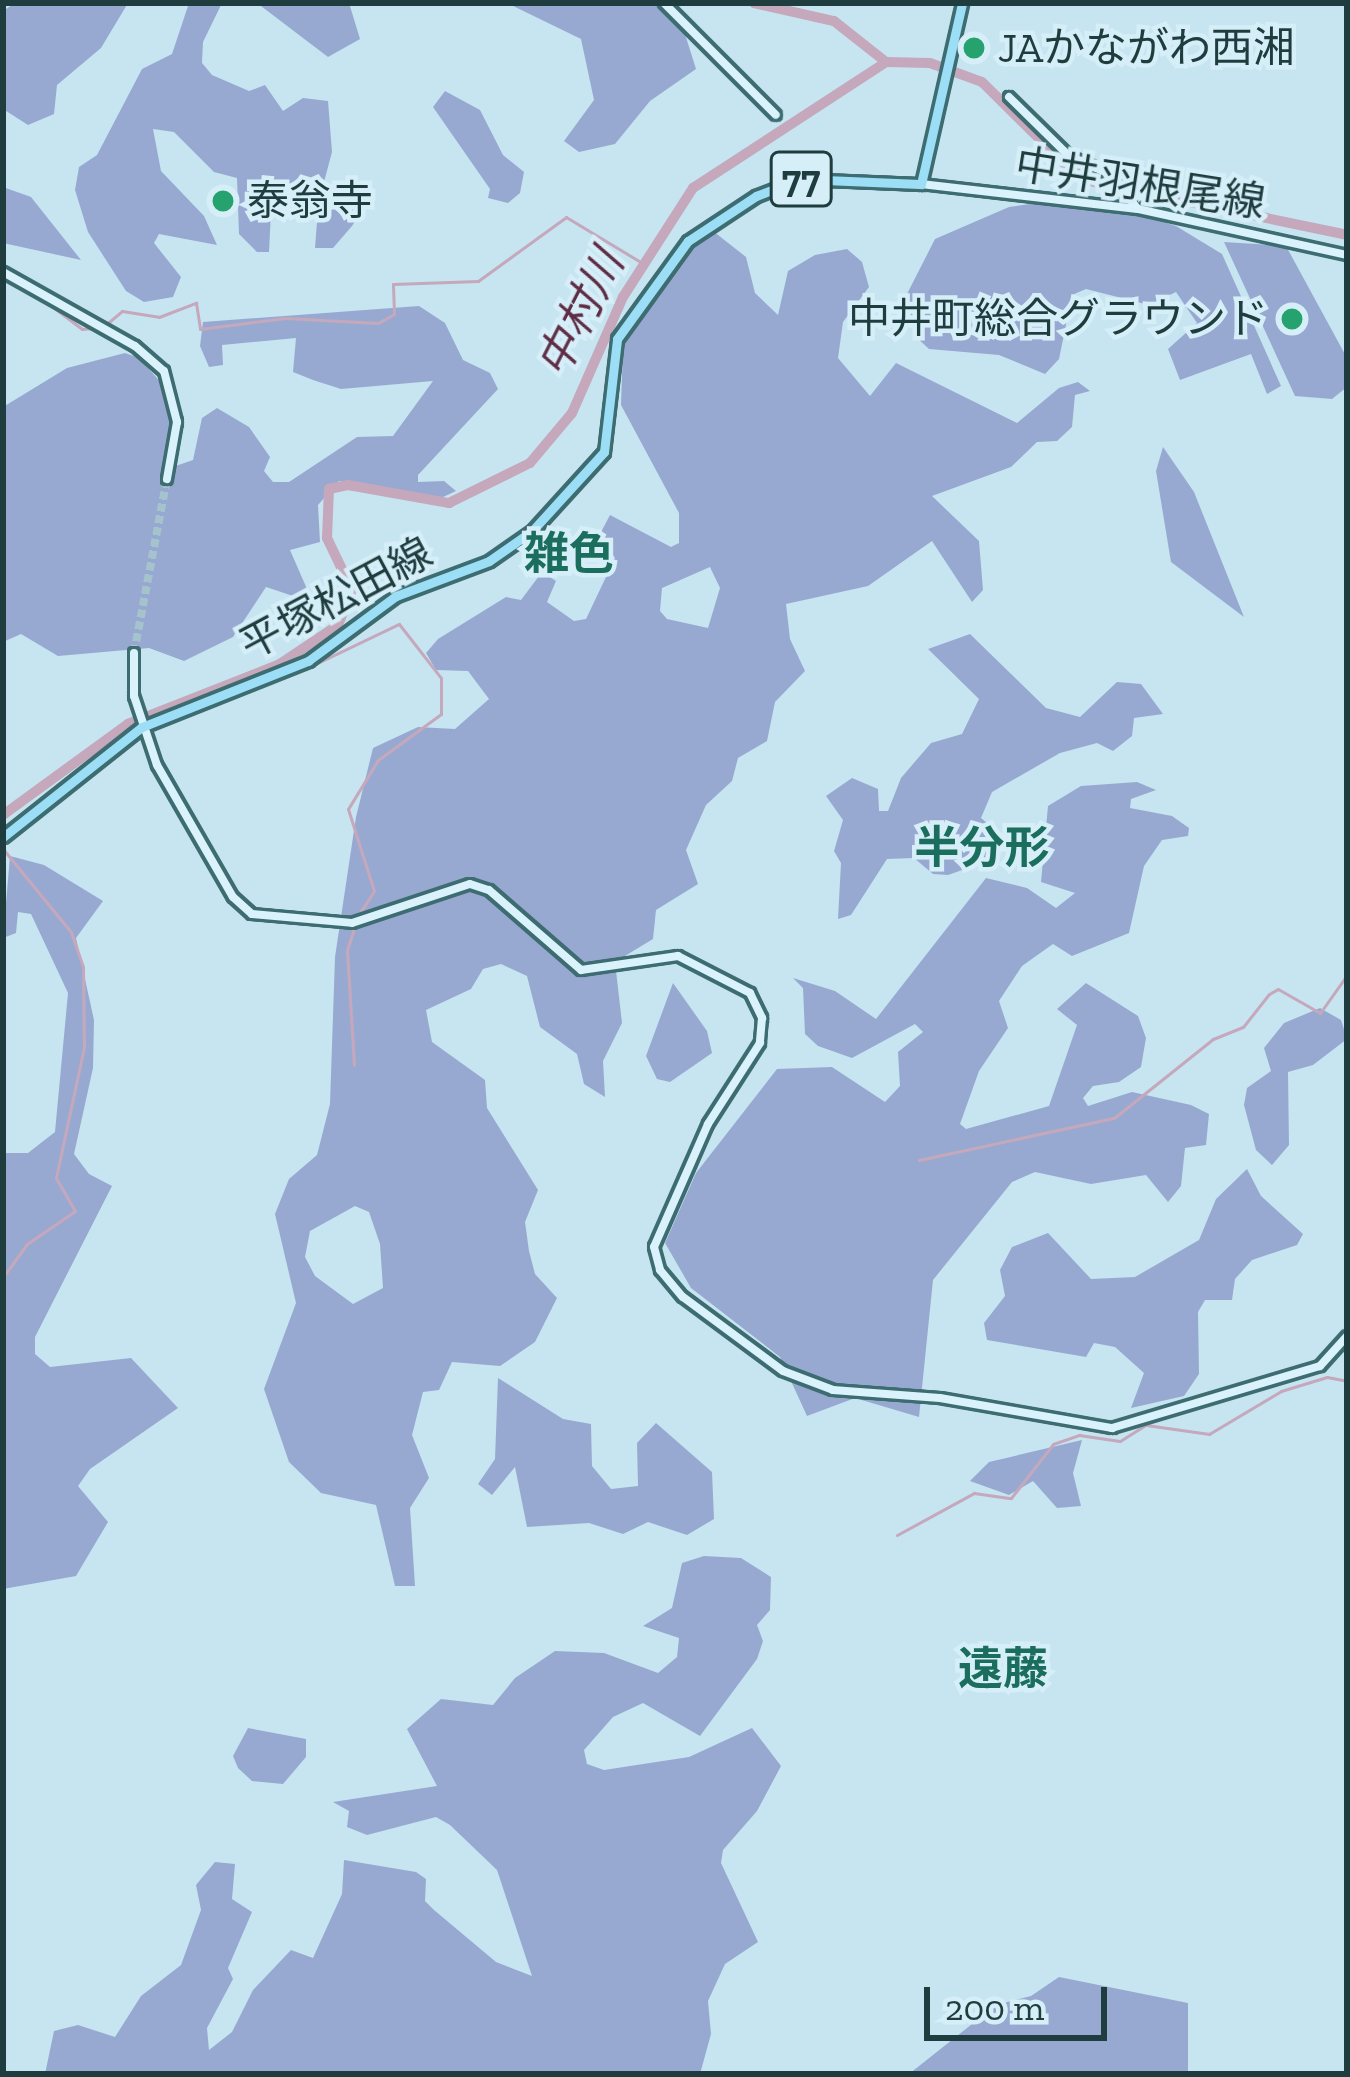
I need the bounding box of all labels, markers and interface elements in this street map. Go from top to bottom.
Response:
place label: JAかながわ西湘 [998,23,1295,73]
marker: JAかながわ西湘 [961,35,987,61]
street label: 中井羽根尾線 [1012,139,1268,229]
road number: 77 [768,146,834,212]
place label: 泰翁寺 [247,176,373,226]
marker: 泰翁寺 [210,188,236,214]
water label: 中村川 [526,242,636,386]
place label: 中井町総合グラウンド [848,294,1268,344]
marker: 中井町総合グラウンド [1279,306,1305,332]
street label: 平塚松田線 [231,527,441,671]
district label: 雑色 [524,528,614,582]
district label: 半分形 [915,822,1049,876]
district label: 遠藤 [958,1643,1048,1697]
scale bar [930,1963,1113,2037]
text: 200 m [945,1986,1044,2029]

